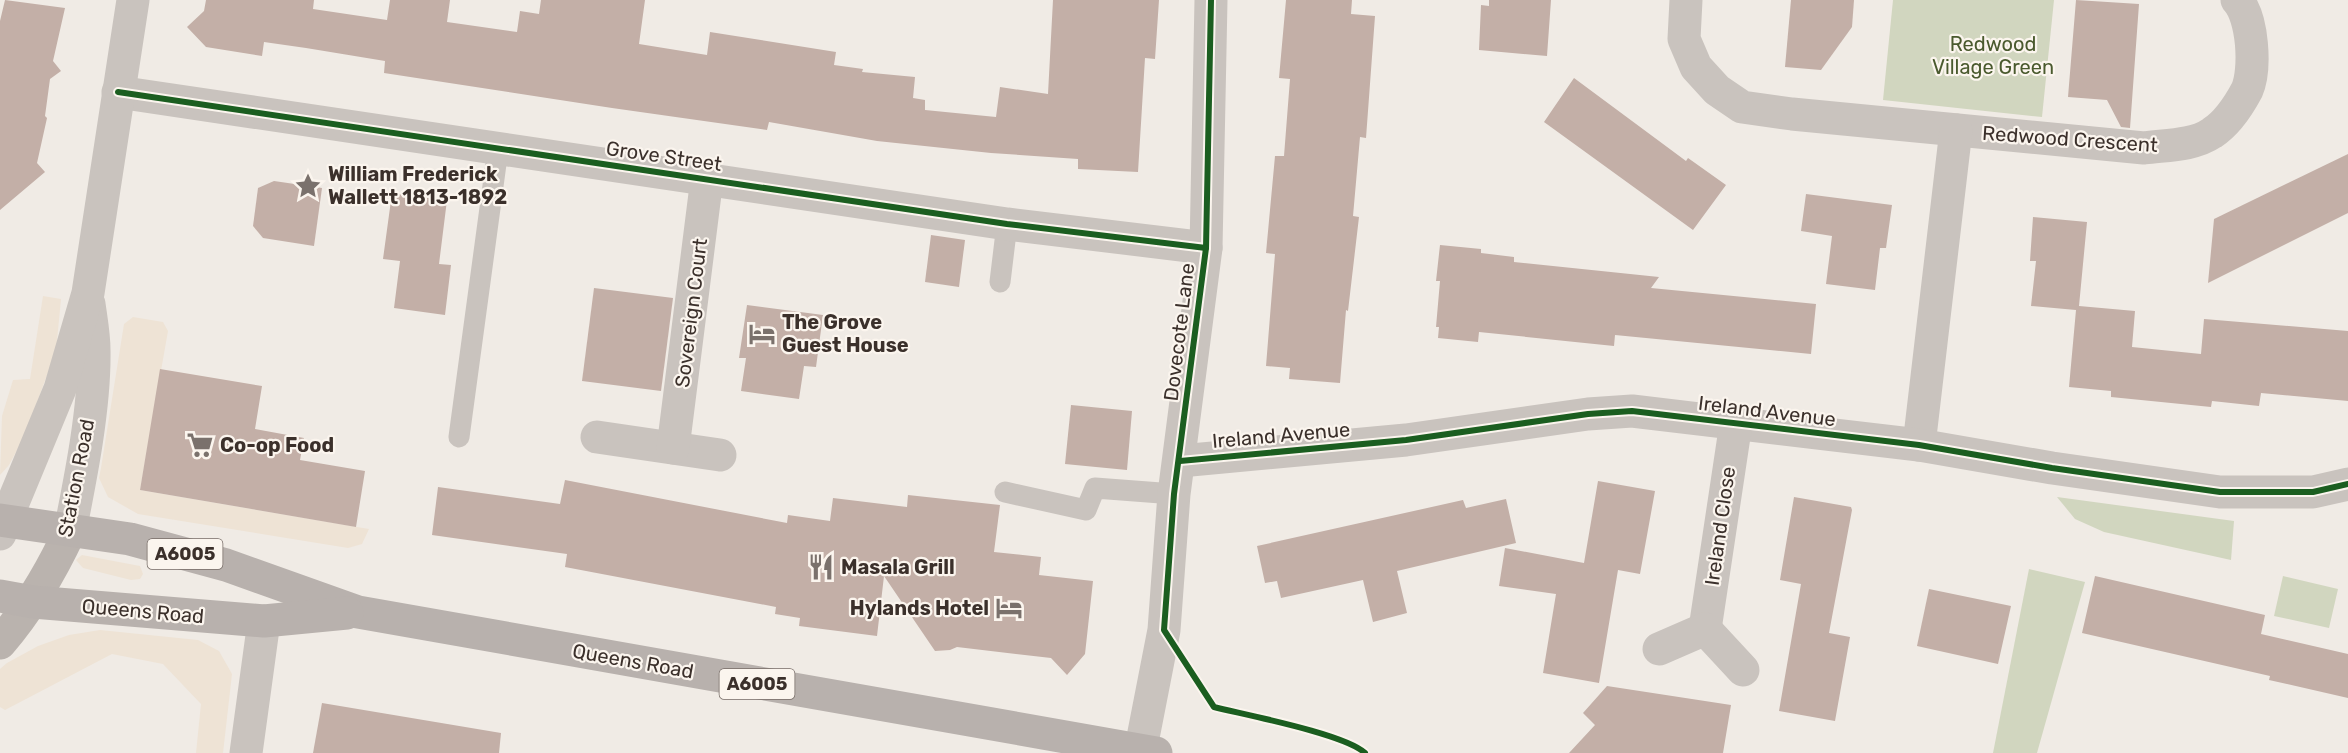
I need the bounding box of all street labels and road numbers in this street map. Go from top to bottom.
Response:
street label: Redwood Crescent [1981,121,2159,157]
street label: Grove Street [605,136,724,176]
street label: Sovereign Court [670,237,712,389]
street label: Dovecote Lane [1159,262,1199,402]
street label: Ireland Avenue [1697,391,1837,431]
street label: Station Road [53,417,99,539]
street label: Ireland Avenue [1211,417,1351,453]
street label: Ireland Close [1700,465,1740,587]
road number: A6005 [148,539,222,569]
street label: Queens Road [81,594,205,628]
street label: Queens Road [571,639,695,683]
road number: A6005 [720,669,795,699]

